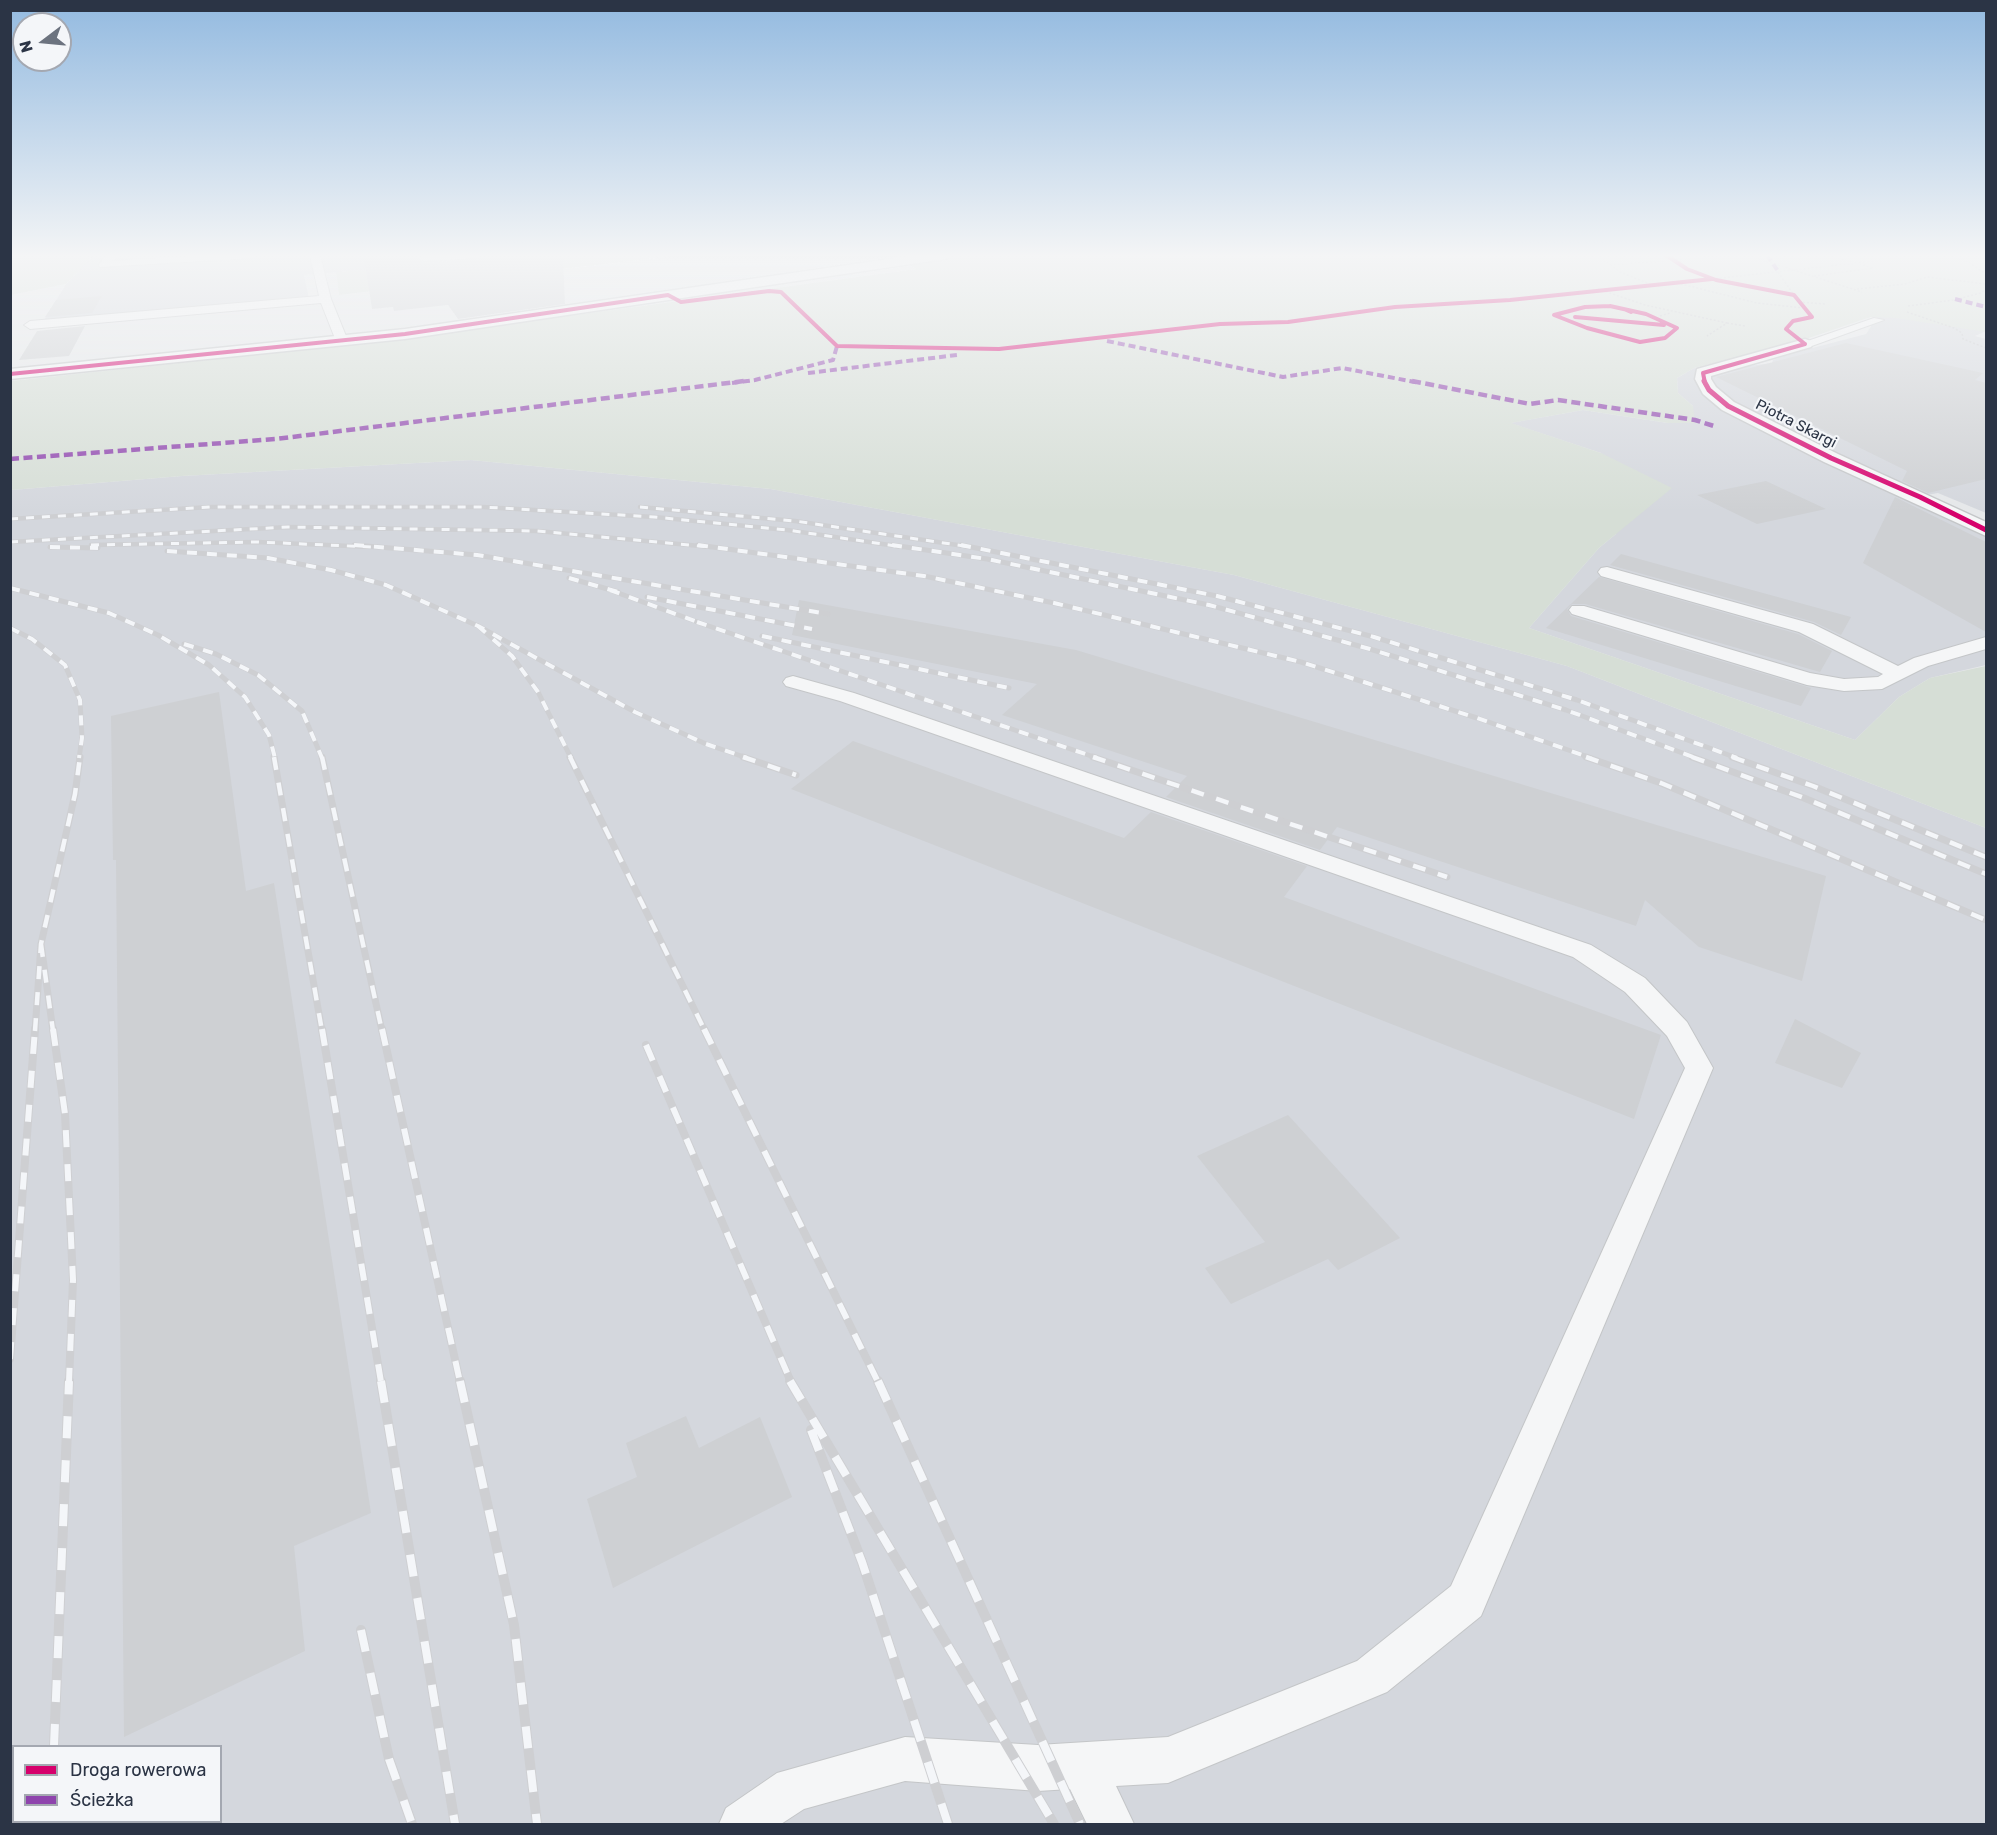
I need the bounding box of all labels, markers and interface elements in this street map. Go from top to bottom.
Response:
north arrow [12,12,72,72]
text: N [15,38,37,55]
street label: Piotra Skargi [1752,396,1840,452]
legend [12,1745,222,1823]
text: Droga rowerowa [70,1759,206,1781]
text: Ścieżka [70,1789,134,1811]

